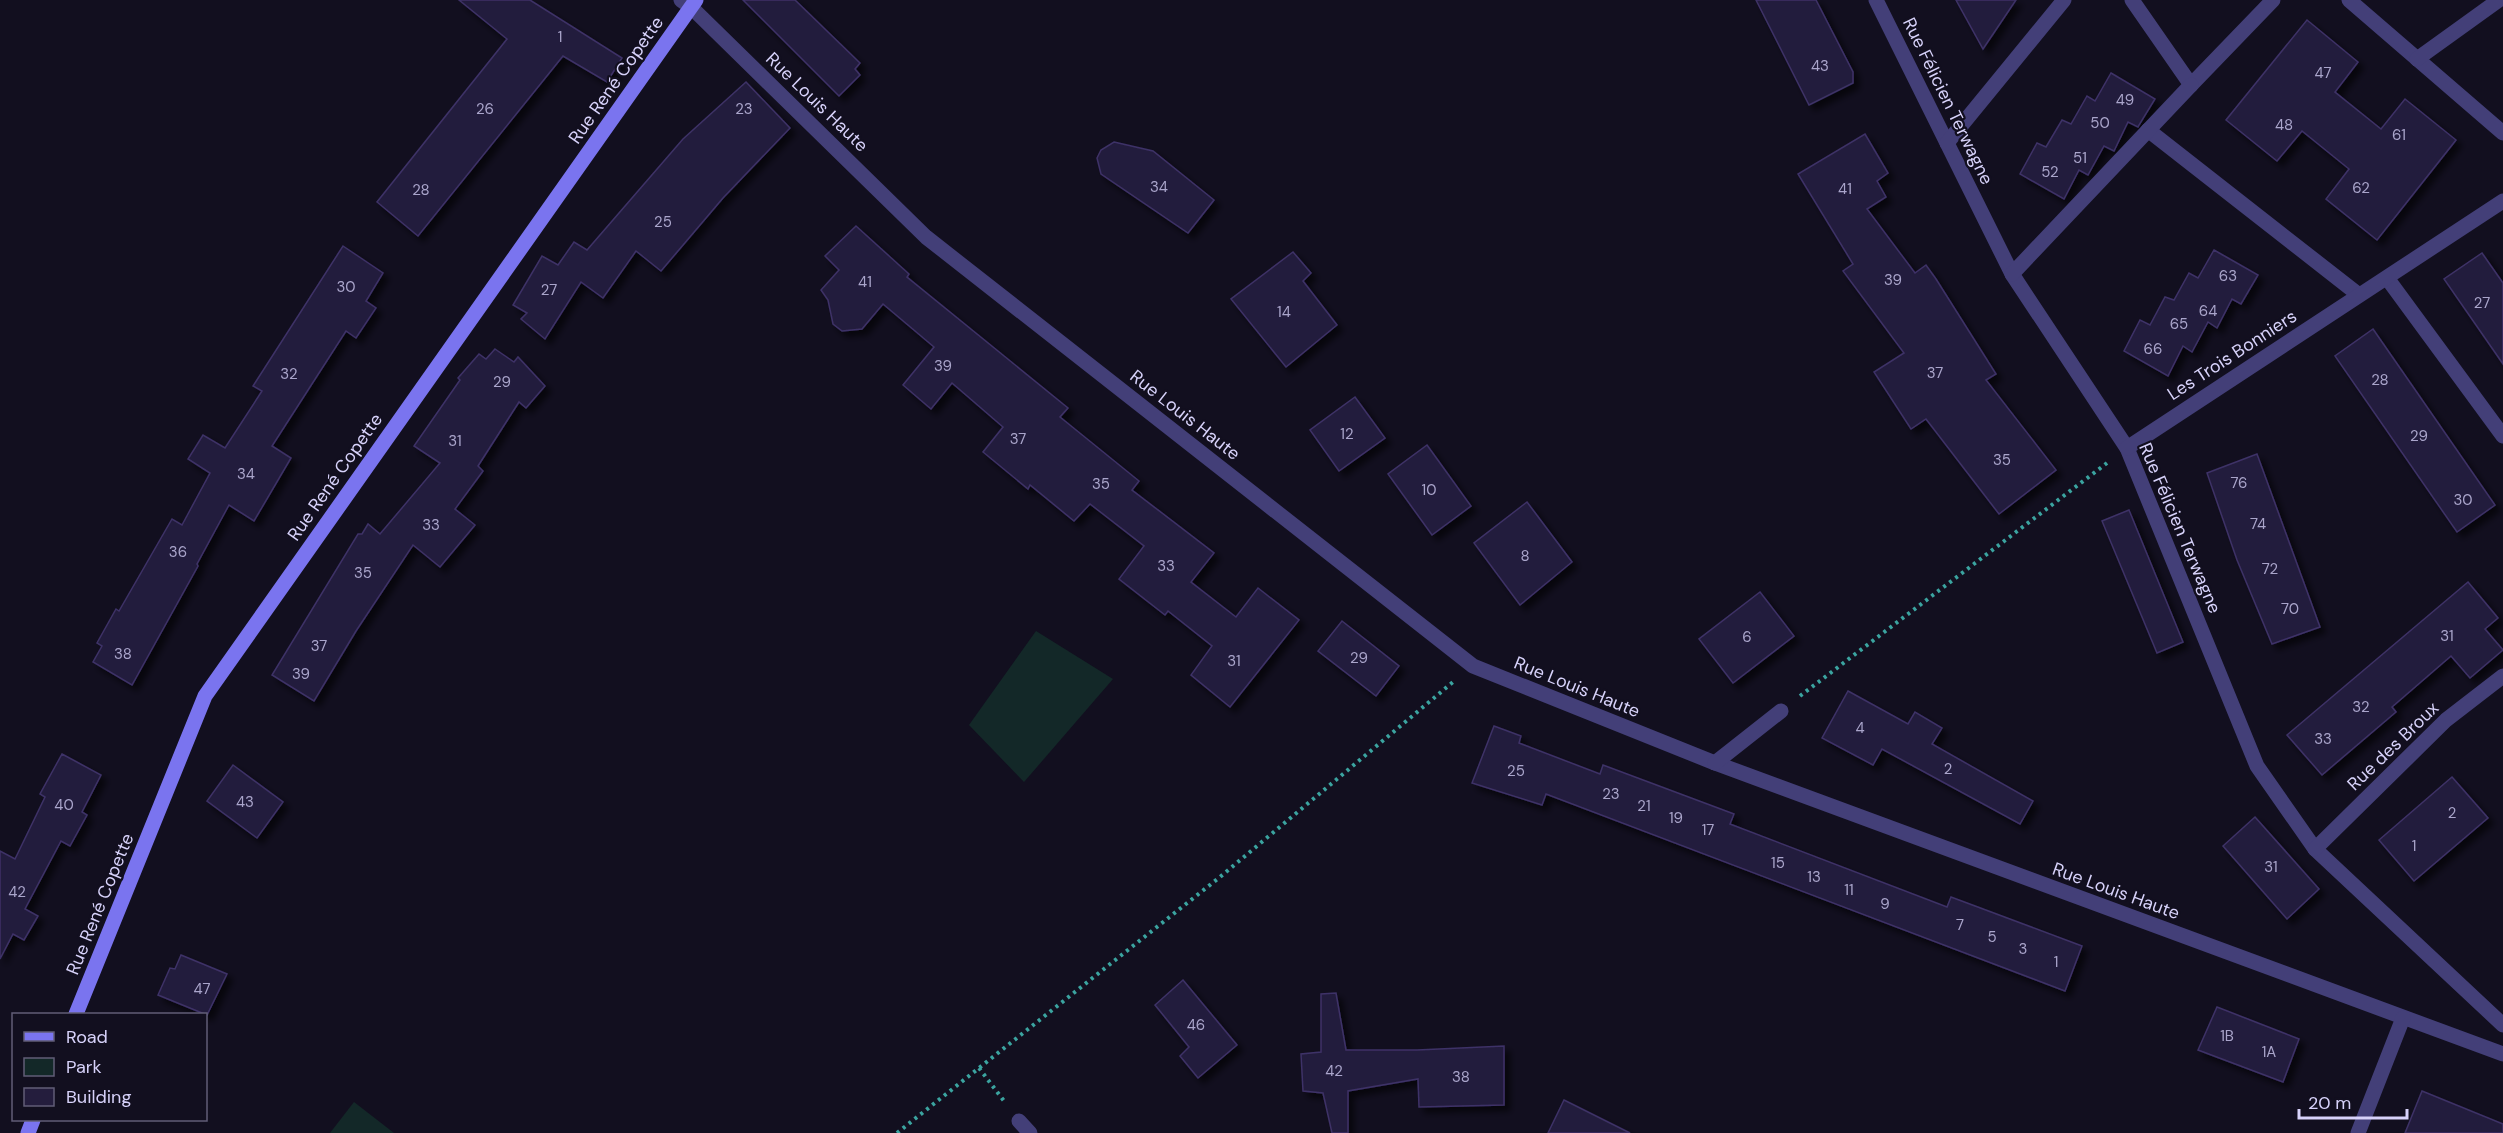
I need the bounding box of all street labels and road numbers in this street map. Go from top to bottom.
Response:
street label: Rue René Copette [563,11,669,149]
street label: Rue Félicien Terwagne [1897,14,1999,188]
street label: Rue Louis Haute [761,47,873,157]
street label: Les Trois Bonniers [2163,304,2301,406]
street label: Rue Louis Haute [1125,364,1245,466]
street label: Rue René Copette [282,408,388,546]
street label: Rue Félicien Terwagne [2133,439,2227,617]
street label: Rue Louis Haute [1511,651,1643,723]
street label: Rue des Broux [2342,696,2444,796]
street label: Rue René Copette [61,830,139,978]
street label: Rue Louis Haute [2049,857,2183,925]

